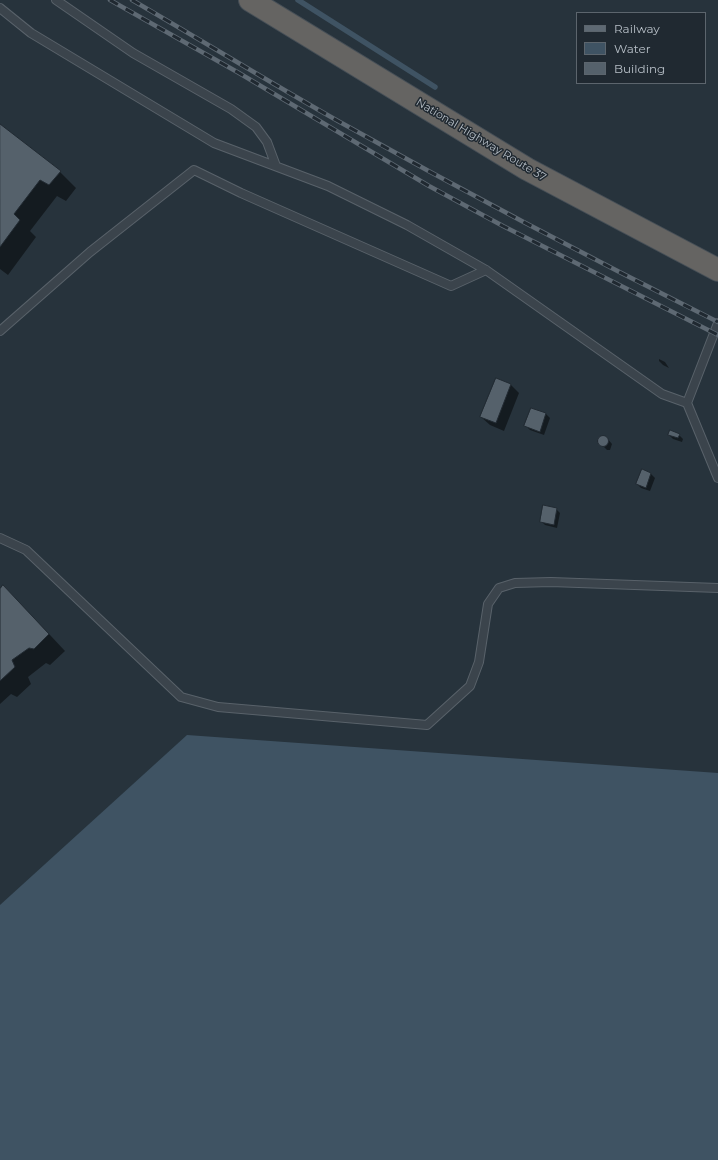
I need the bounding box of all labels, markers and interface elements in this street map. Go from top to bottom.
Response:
legend [576,12,706,84]
text: Railway [614,21,660,36]
text: Water [614,41,650,56]
text: Building [614,61,665,76]
street label: National Highway Route 37 [414,96,548,184]

